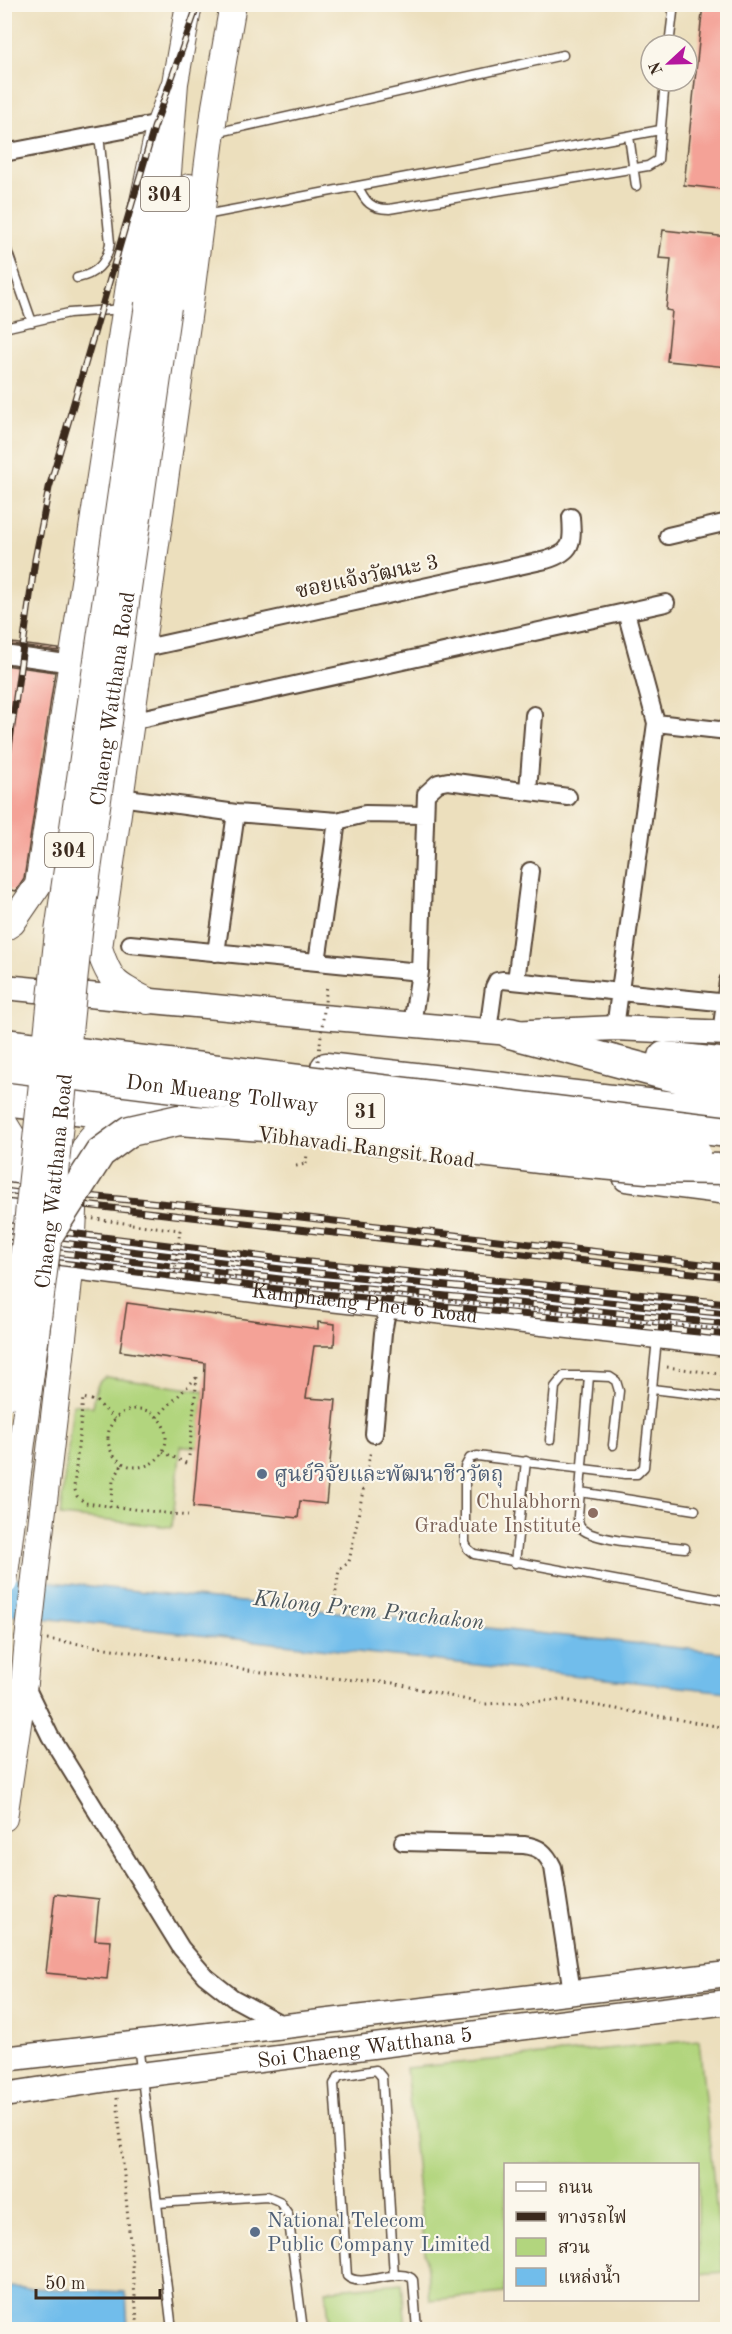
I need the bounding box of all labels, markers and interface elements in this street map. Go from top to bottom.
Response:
north arrow [639,33,699,93]
text: N [647,58,667,77]
road number: 304 [141,177,189,211]
street label: ซอยแจ้งวัฒนะ 3 [293,550,441,603]
street label: Chaeng Watthana Road [88,590,139,807]
road number: 304 [45,833,93,867]
street label: Don Mueang Tollway [125,1072,320,1117]
street label: Chaeng Watthana Road [33,1073,77,1290]
road number: 31 [348,1094,384,1128]
street label: Vibhavadi Rangsit Road [256,1125,476,1172]
street label: Kamphaeng Phet 6 Road [250,1281,479,1328]
place label: ศูนย์วิจัยและพัฒนาชีววัตถุ [274,1461,504,1488]
marker: ศูนย์วิจัยและพัฒนาชีววัตถุ [255,1467,269,1481]
place label: Chulabhorn Graduate Institute [414,1492,581,1537]
marker: Chulabhorn Graduate Institute [586,1506,600,1520]
water label: Khlong Prem Prachakon [251,1588,486,1634]
street label: Soi Chaeng Watthana 5 [256,2025,474,2072]
legend [504,2163,699,2301]
text: ถนน [558,2179,593,2197]
text: ทางรถไฟ [558,2205,627,2227]
place label: National Telecom Public Company Limited [267,2211,490,2256]
marker: National Telecom Public Company Limited [248,2225,262,2239]
text: สวน [558,2239,590,2257]
scale bar [36,2262,160,2300]
text: แหล่งน้ำ [558,2263,621,2287]
text: 50 m [45,2275,85,2293]

